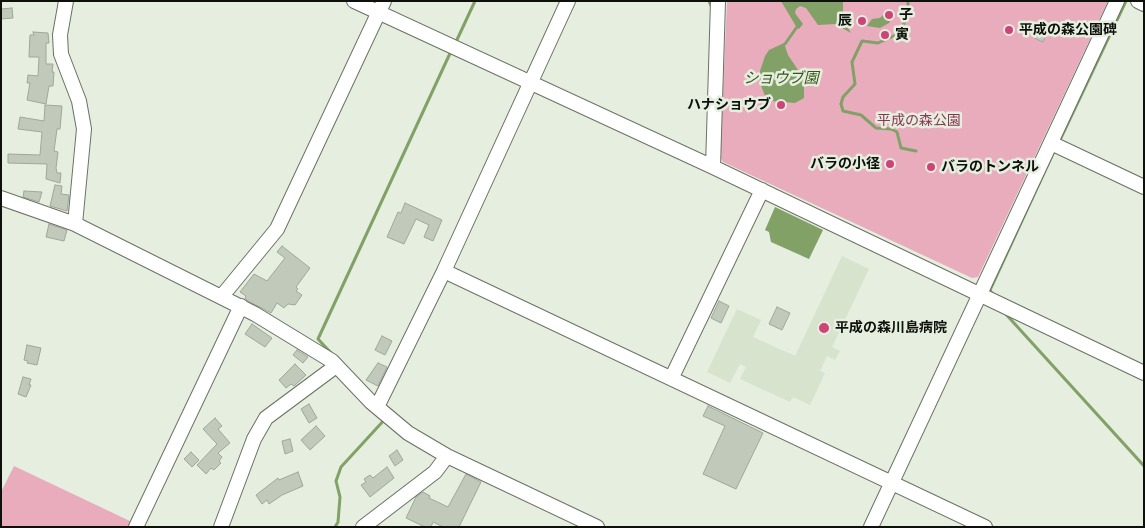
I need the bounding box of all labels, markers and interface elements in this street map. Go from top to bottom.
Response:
place label: 子 [899,7,913,23]
marker: 子 [883,9,895,21]
place label: 辰 [838,13,852,29]
marker: 辰 [856,15,868,27]
place label: 平成の森公園碑 [1019,22,1117,38]
marker: 平成の森公園碑 [1003,24,1015,36]
place label: 寅 [895,27,909,43]
marker: 寅 [879,29,891,41]
water label: ショウブ園 [744,70,818,88]
place label: ハナショウブ [687,97,771,113]
marker: ハナショウブ [775,99,787,111]
park label: 平成の森公園 [877,113,961,129]
place label: バラの小径 [810,156,880,172]
marker: バラの小径 [884,158,896,170]
place label: バラのトンネル [941,159,1039,175]
marker: バラのトンネル [925,161,937,173]
place label: 平成の森川島病院 [835,320,947,336]
marker: 平成の森川島病院 [817,321,831,335]

